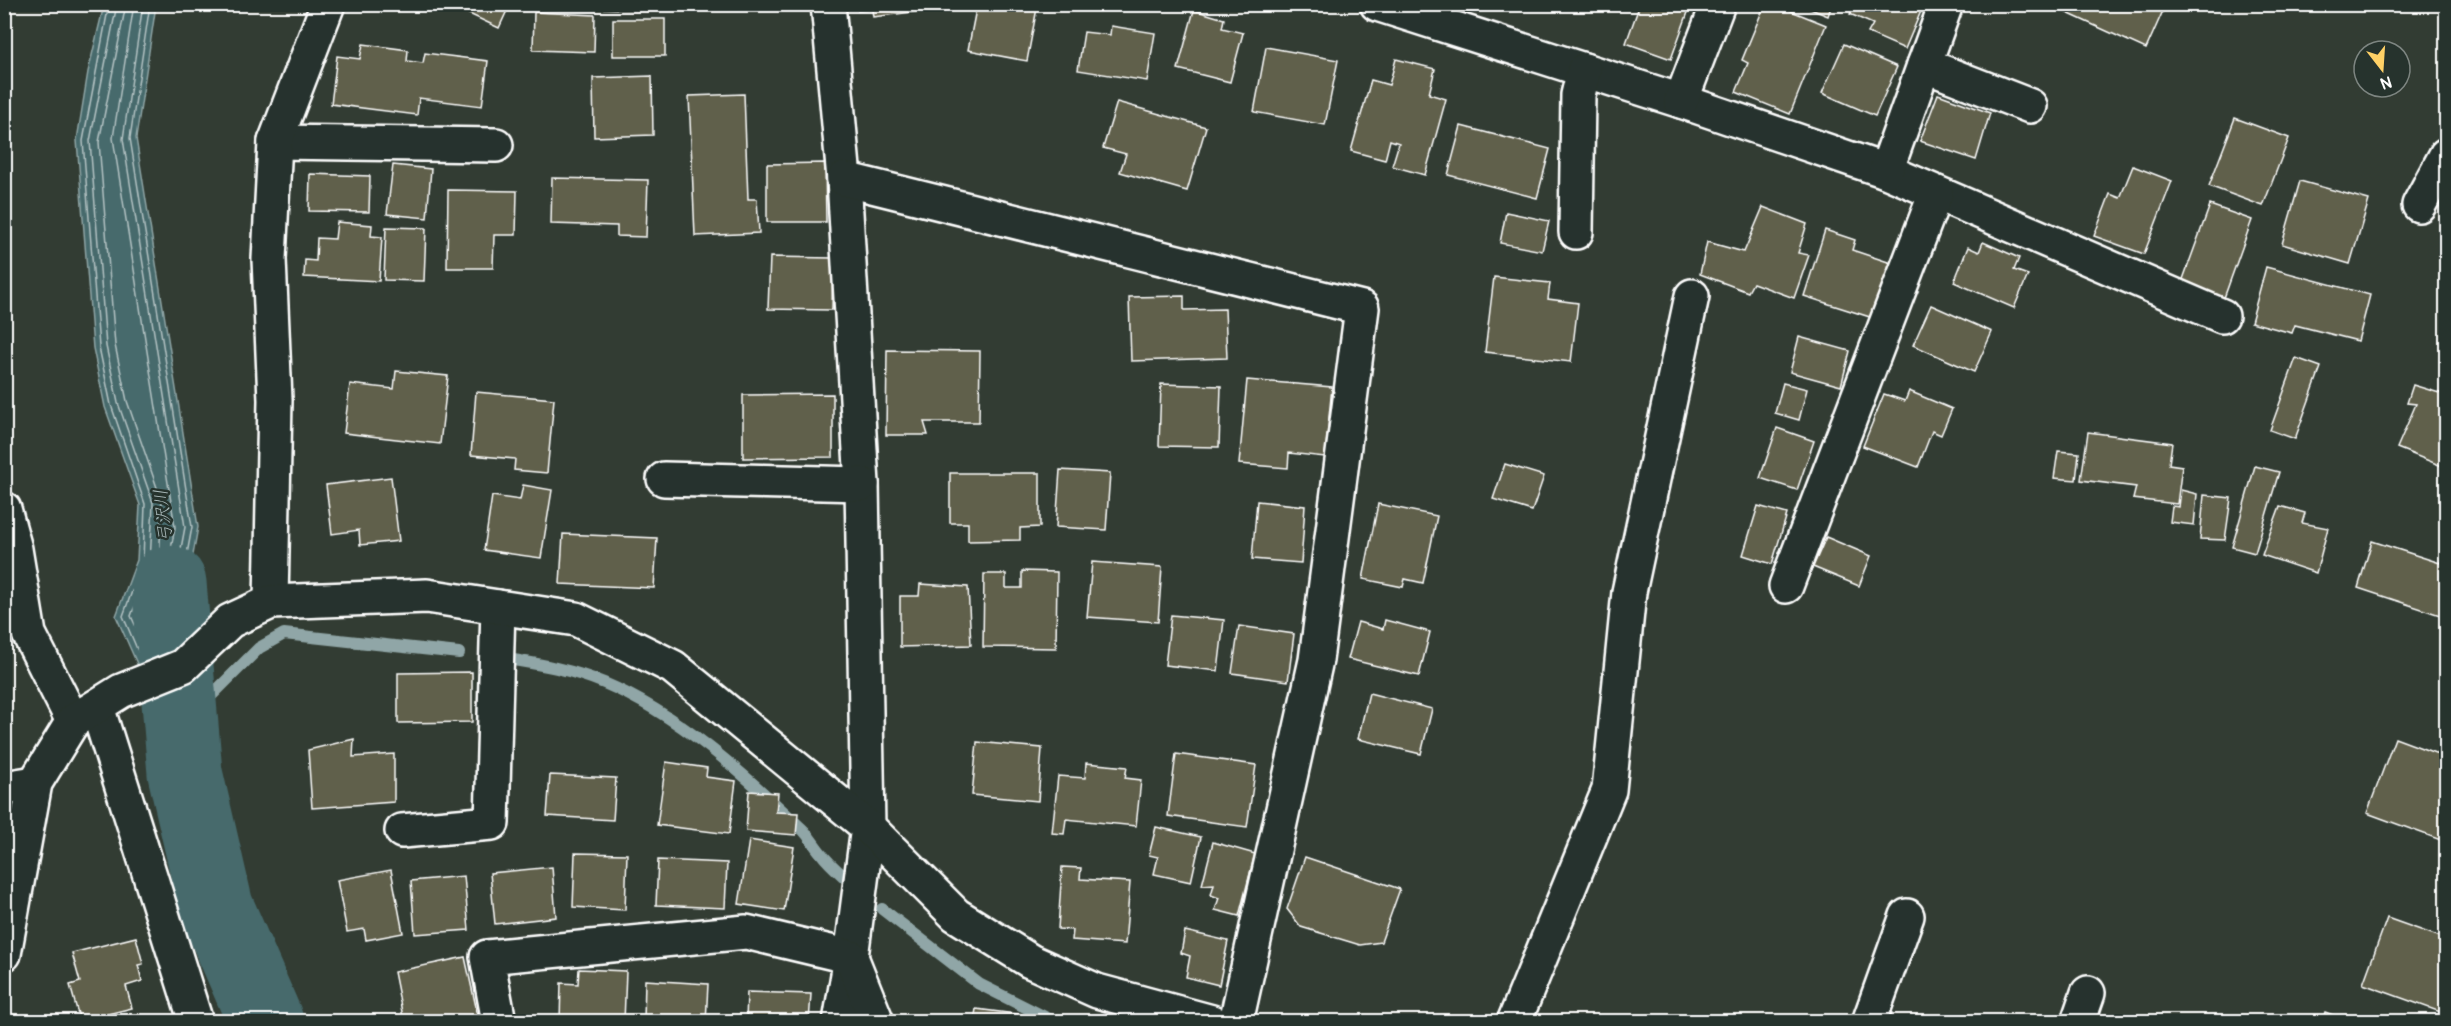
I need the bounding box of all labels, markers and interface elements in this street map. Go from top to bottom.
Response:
north arrow [2352,39,2412,99]
text: N [2378,71,2394,94]
water label: 弓沢川 [149,488,178,544]

